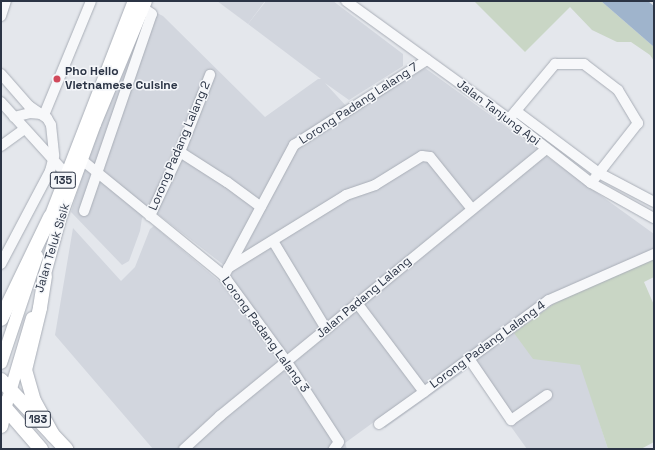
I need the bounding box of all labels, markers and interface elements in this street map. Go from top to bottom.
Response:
street label: Lorong Padang Lalang 7 [297,60,421,148]
place label: Pho Hello Vietnamese Cuisine [65,65,178,93]
marker: Pho Hello Vietnamese Cuisine [52,74,62,84]
street label: Jalan Tanjung Api [453,77,543,149]
street label: Lorong Padang Lalang 2 [146,79,214,213]
road number: 135 [49,171,77,189]
street label: Jalan Teluk Sisik [33,202,73,294]
street label: Jalan Padang Lalang [314,254,414,342]
street label: Lorong Padang Lalang 3 [218,275,312,395]
street label: Lorong Padang Lalang 4 [427,298,549,392]
road number: 183 [24,410,52,428]

